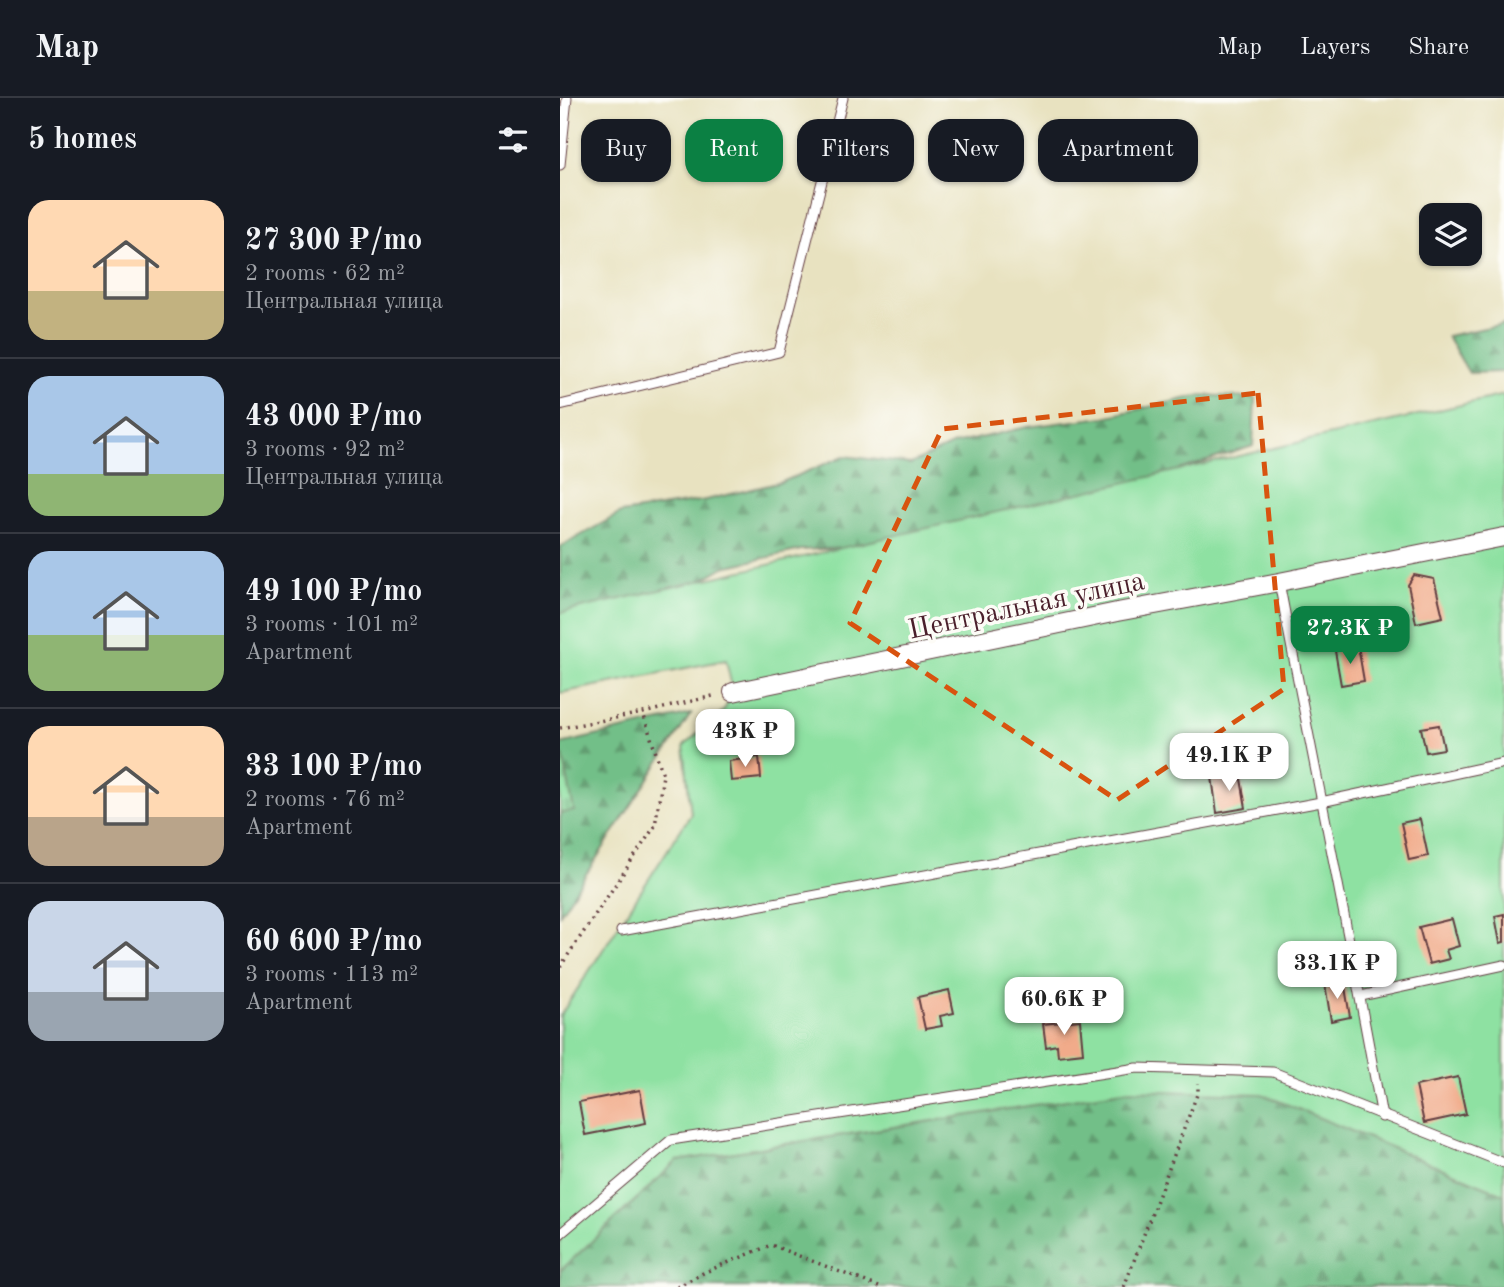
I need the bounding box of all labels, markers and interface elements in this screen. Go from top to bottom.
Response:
text: Map [35,32,99,65]
text: Map [1218,36,1262,60]
text: Layers [1300,36,1370,60]
text: Share [1408,36,1469,60]
chip: Buy [581,119,671,182]
chip: Rent [685,119,783,182]
chip: Filters [797,119,914,182]
chip: New [928,119,1024,182]
chip: Apartment [1038,119,1198,182]
icon: filters [494,121,532,159]
text: 5 homes [28,125,137,155]
map controls [1419,203,1482,266]
button: layers [1419,203,1482,266]
text: 27 300 ₽/mo [245,226,422,256]
icon: home [84,228,168,312]
text: 2 rooms · 62 m² [245,262,405,285]
text: Центральная улица [245,290,443,313]
text: 43 000 ₽/mo [245,402,422,432]
icon: home [84,404,168,488]
text: 3 rooms · 92 m² [245,438,405,461]
text: Центральная улица [245,466,443,489]
street label: Центральная улица [906,568,1148,646]
text: 49 100 ₽/mo [245,577,422,607]
icon: home [84,579,168,663]
pin: 27.3K ₽ [1285,606,1415,666]
text: 3 rooms · 101 m² [245,613,418,636]
text: 27.3K ₽ [1307,617,1393,640]
text: Apartment [245,641,353,664]
pin: 43K ₽ [696,710,794,769]
text: 43K ₽ [712,720,778,743]
pin: 49.1K ₽ [1164,734,1294,793]
text: 49.1K ₽ [1186,744,1272,767]
text: 33 100 ₽/mo [245,752,422,782]
icon: home [84,754,168,838]
text: 2 rooms · 76 m² [245,788,405,811]
text: Apartment [245,816,353,839]
text: 60 600 ₽/mo [245,927,422,957]
icon: home [84,929,168,1013]
pin: 33.1K ₽ [1272,942,1402,1001]
text: 33.1K ₽ [1294,952,1380,975]
text: 3 rooms · 113 m² [245,963,418,986]
pin: 60.6K ₽ [999,978,1129,1037]
text: 60.6K ₽ [1021,988,1107,1011]
text: Apartment [245,991,353,1014]

